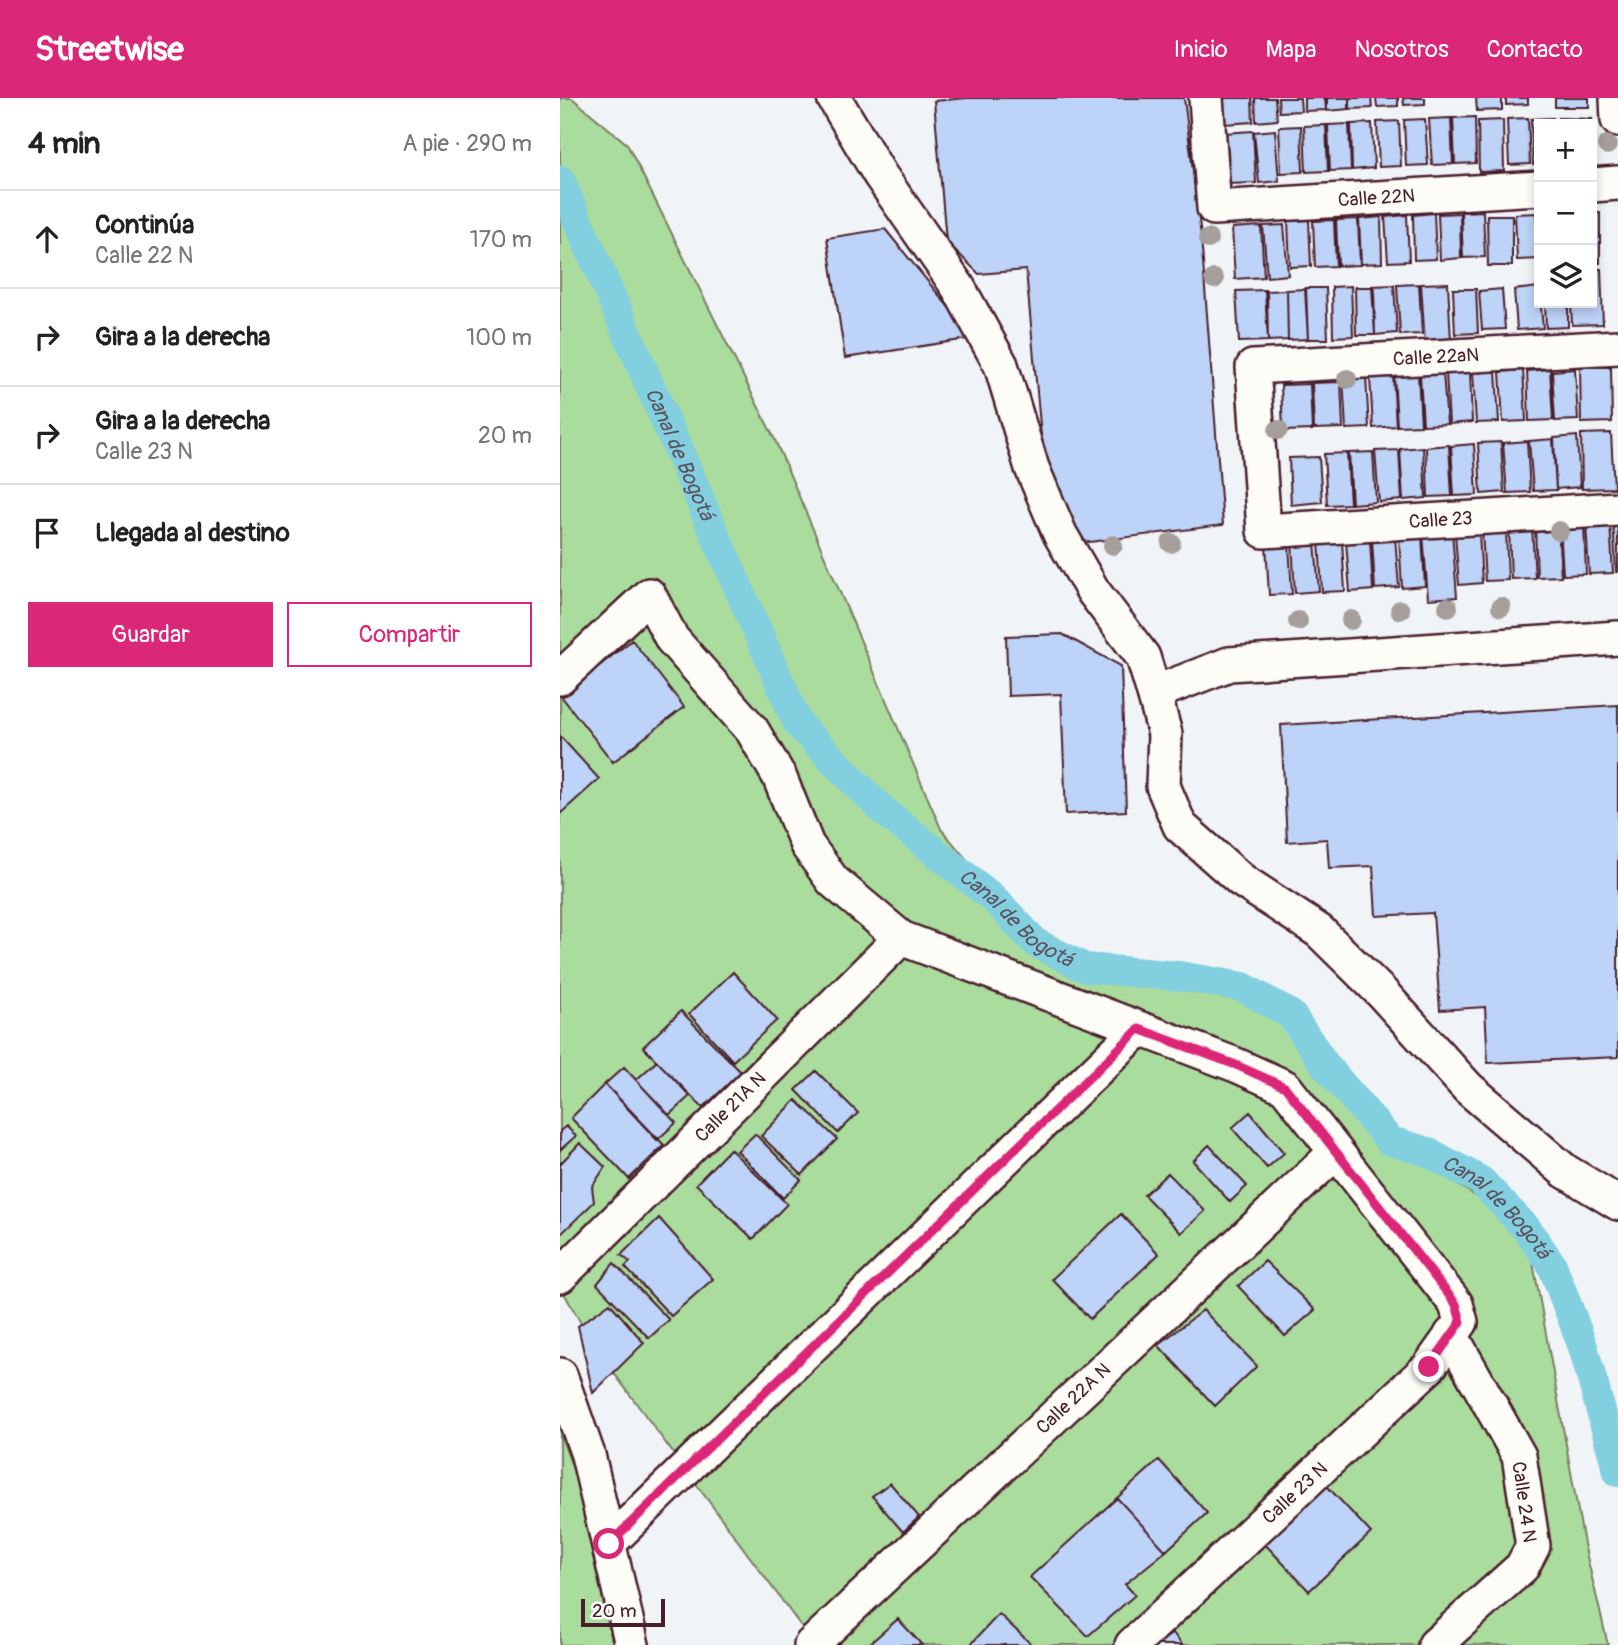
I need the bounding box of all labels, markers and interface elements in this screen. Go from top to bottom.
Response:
text: Streetwise [35,29,184,70]
text: Inicio [1174,35,1228,64]
text: Mapa [1266,35,1317,64]
text: Nosotros [1355,35,1449,64]
text: Contacto [1487,35,1583,64]
map controls [1534,119,1597,308]
button: + [1534,119,1597,182]
text: 4 min [28,125,101,162]
text: A pie · 290 m [403,129,532,158]
button: − [1534,182,1597,245]
street label: Calle 22N [1337,184,1416,212]
text: Continúa [95,209,194,241]
icon: ahead [28,220,66,258]
text: 170 m [470,225,532,254]
text: Calle 22 N [95,241,193,270]
button: layers [1534,245,1597,308]
icon: right [28,318,66,356]
text: Gira a la derecha [95,321,270,353]
text: 100 m [466,323,532,352]
street label: Calle 22aN [1392,343,1480,371]
water label: Canal de Bogotá [639,383,721,526]
text: Gira a la derecha [95,405,270,437]
icon: right [28,416,66,454]
text: 20 m [478,421,532,450]
text: Calle 23 N [95,437,193,466]
street label: Calle 23 [1408,506,1473,534]
icon: arrive [28,514,66,552]
text: Llegada al destino [95,517,290,549]
button: Guardar [28,602,273,667]
button: Compartir [287,602,532,667]
water label: Canal de Bogotá [954,863,1079,974]
street label: Calle 21A N [690,1067,771,1147]
water label: Canal de Bogotá [1438,1149,1558,1265]
route end [1413,1351,1444,1382]
street label: Calle 22A N [1031,1358,1116,1439]
street label: Calle 23 N [1257,1457,1333,1529]
street label: Calle 24 N [1506,1460,1542,1544]
route start [593,1528,624,1559]
scale bar [581,1596,665,1628]
text: 20 m [592,1599,637,1623]

